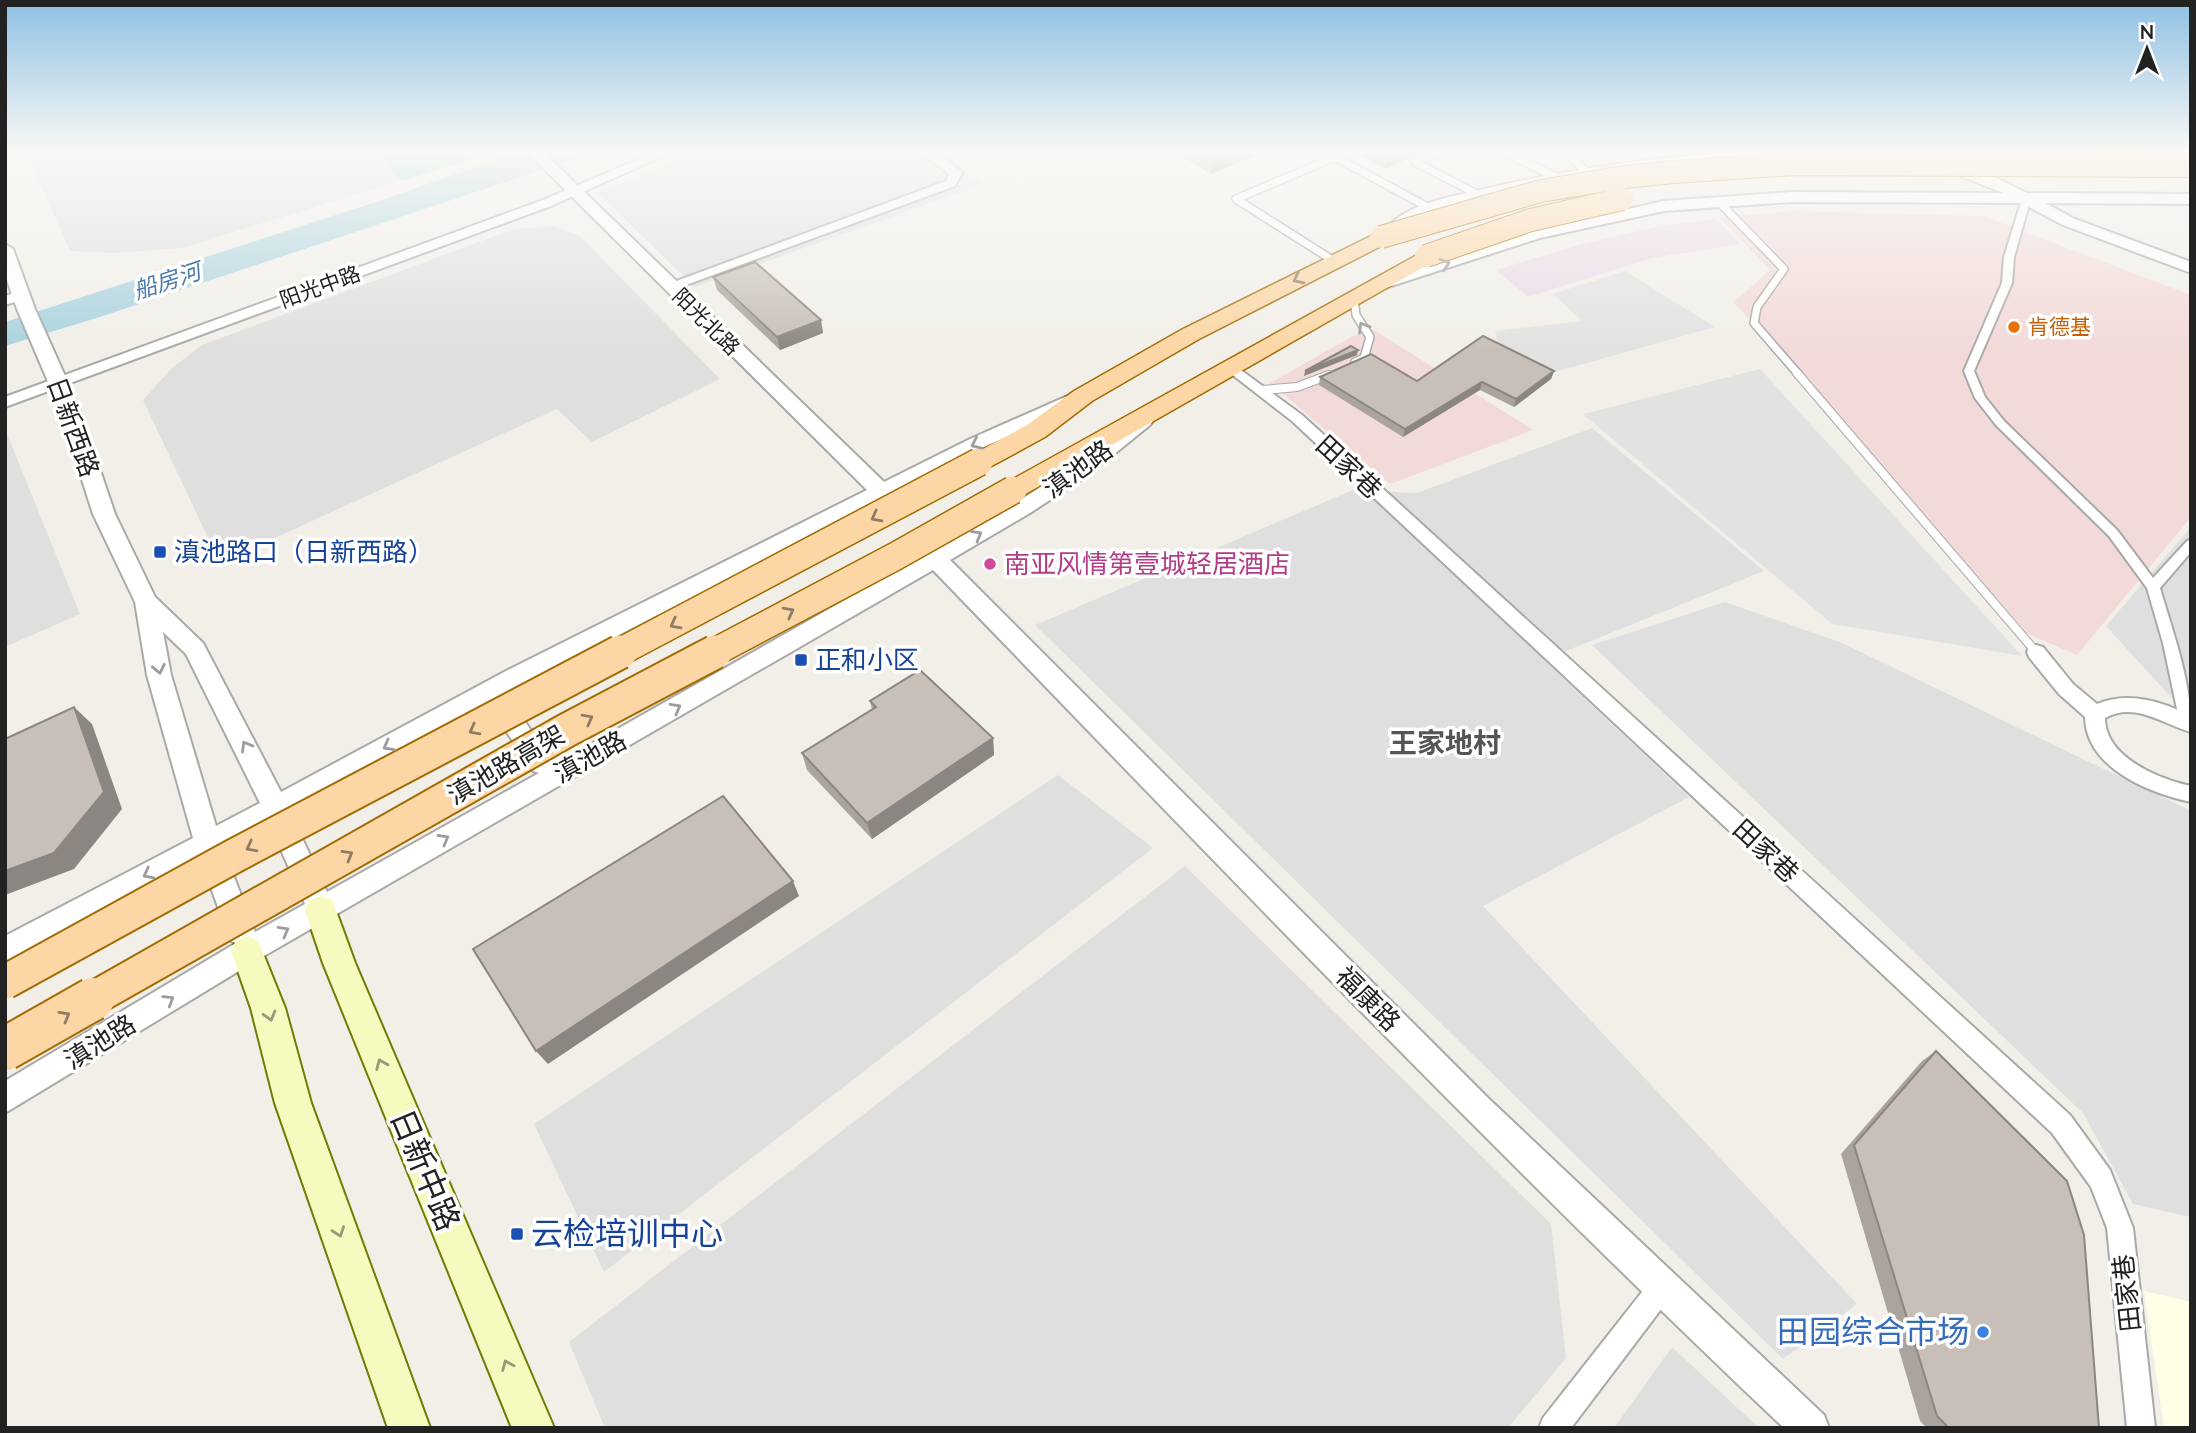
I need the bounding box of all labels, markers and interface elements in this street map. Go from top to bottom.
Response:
north arrow [2112,14,2182,84]
text: N [2140,20,2154,44]
water label: 船房河 [130,255,208,305]
one-way arrow [1438,258,1450,273]
street label: 阳光中路 [276,259,364,313]
one-way arrow [1293,271,1305,285]
street label: 阳光北路 [668,282,746,360]
place label: 肯德基 [2028,313,2091,339]
marker: 肯德基 [2006,319,2022,335]
one-way arrow [1359,321,1372,334]
street label: 日新西路 [40,372,107,481]
street label: 田家巷 [1310,428,1389,505]
street label: 滇池路 [1036,432,1119,505]
one-way arrow [970,436,983,450]
one-way arrow [871,509,883,523]
one-way arrow [969,530,982,543]
place label: 滇池路口（日新西路） [174,535,434,568]
marker: 滇池路口（日新西路） [152,544,168,560]
place label: 南亚风情第壹城轻居酒店 [1004,547,1290,580]
marker: 南亚风情第壹城轻居酒店 [982,556,998,572]
one-way arrow [782,607,794,620]
one-way arrow [670,615,682,629]
place label: 正和小区 [815,643,919,676]
marker: 正和小区 [793,652,809,668]
one-way arrow [150,663,165,675]
one-way arrow [669,703,681,716]
one-way arrow [581,714,593,727]
street label: 滇池路高架 [441,718,570,811]
one-way arrow [468,722,481,735]
street label: 滇池路 [548,723,632,790]
district label: 王家地村 [1389,725,1501,760]
one-way arrow [383,738,396,751]
one-way arrow [241,741,254,753]
street label: 田家巷 [1727,812,1806,889]
one-way arrow [437,834,450,847]
one-way arrow [246,839,258,853]
one-way arrow [340,850,353,863]
one-way arrow [143,866,155,879]
one-way arrow [277,925,290,939]
street label: 福康路 [1329,959,1408,1038]
one-way arrow [161,995,174,1008]
street label: 滇池路 [58,1007,142,1076]
one-way arrow [262,1009,276,1021]
one-way arrow [57,1011,70,1024]
one-way arrow [376,1059,390,1071]
street label: 日新中路 [383,1103,469,1236]
place label: 云检培训中心 [531,1213,723,1253]
one-way arrow [331,1226,345,1238]
marker: 云检培训中心 [509,1226,525,1242]
street label: 田家巷 [2106,1253,2147,1334]
place label: 田园综合市场 [1777,1311,1969,1351]
marker: 田园综合市场 [1975,1324,1991,1340]
one-way arrow [501,1359,515,1371]

